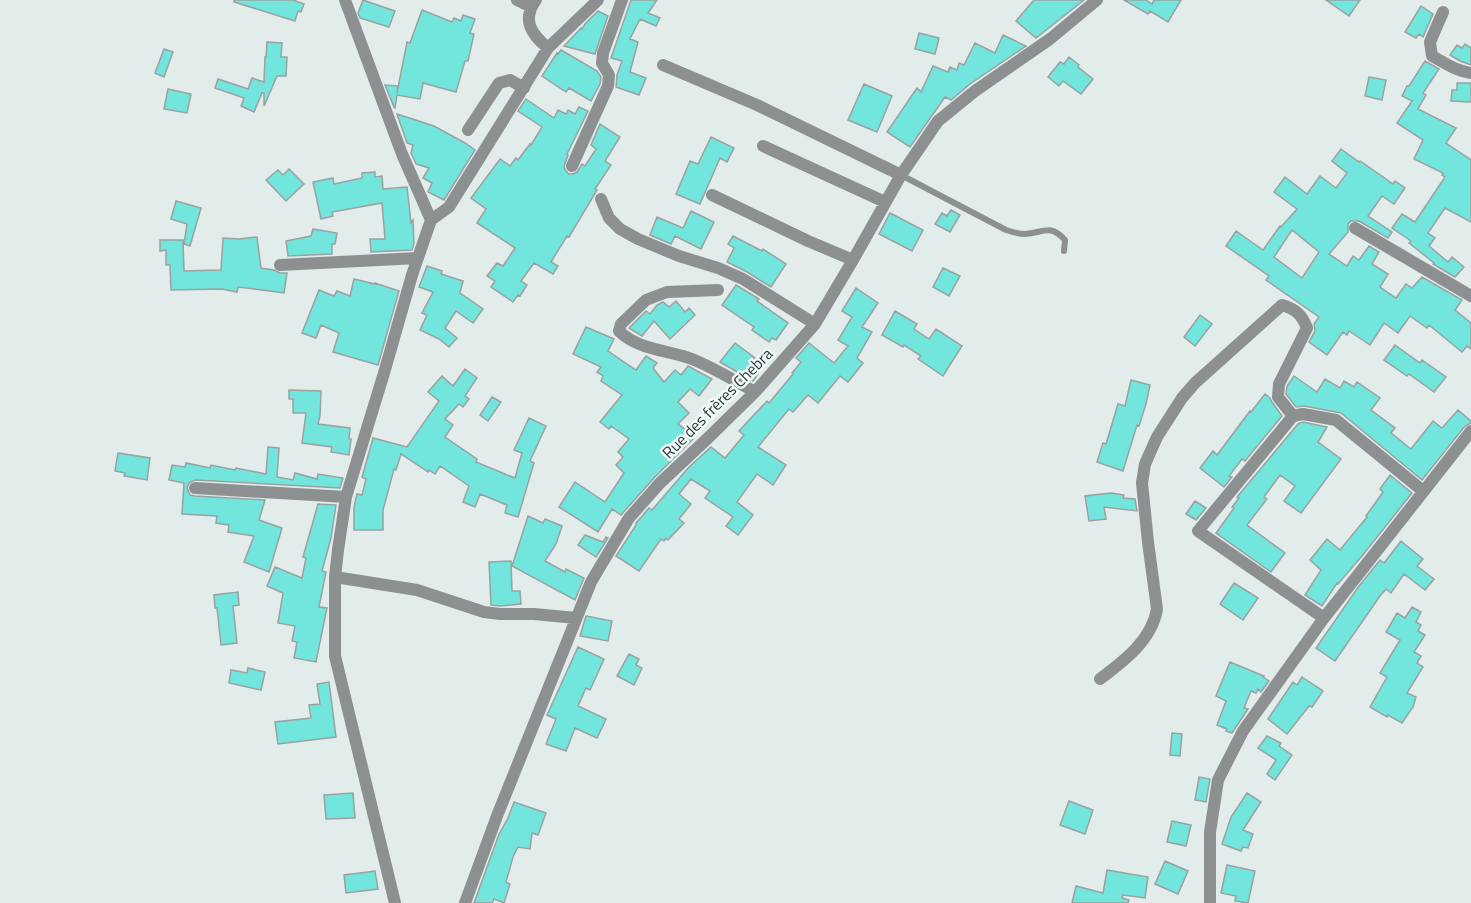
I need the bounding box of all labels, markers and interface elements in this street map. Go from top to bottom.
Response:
street label: Rue des frères Chebra [656,342,778,464]

